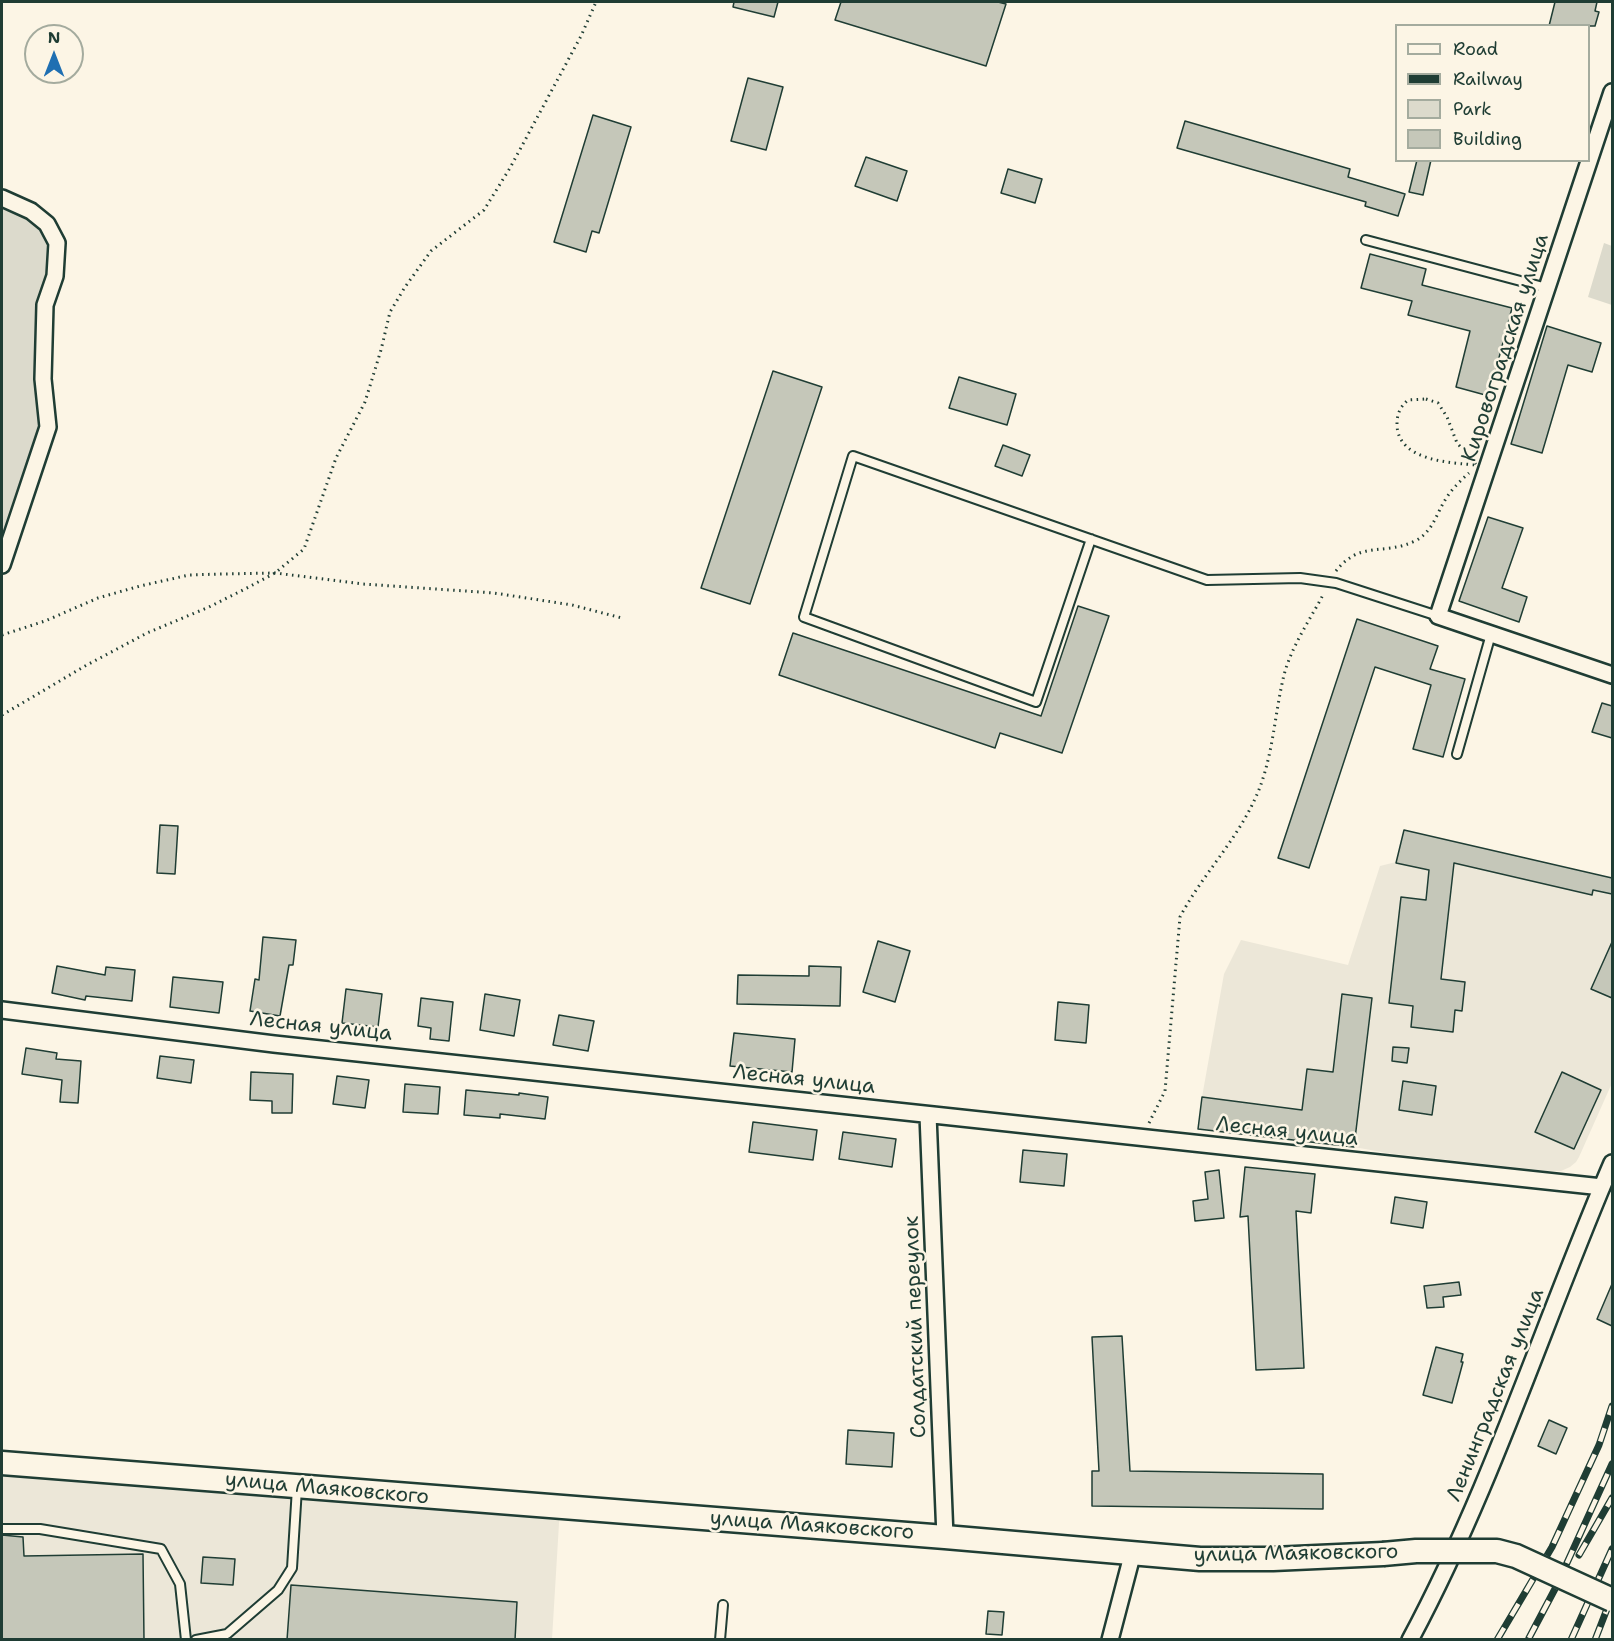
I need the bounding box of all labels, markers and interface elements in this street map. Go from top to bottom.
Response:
north arrow [24,24,84,84]
legend [1395,24,1590,162]
text: N [48,27,60,48]
text: Road [1453,37,1498,61]
text: Railway [1453,67,1523,91]
text: Park [1453,97,1492,121]
text: Building [1453,127,1522,151]
street label: Кировоградская улица [1457,231,1555,465]
street label: Лесная улица [249,1007,393,1047]
street label: Лесная улица [732,1060,876,1100]
street label: Лесная улица [1215,1112,1359,1152]
street label: Солдатский переулок [900,1215,932,1439]
street label: Ленинградская улица [1442,1285,1550,1505]
street label: улица Маяковского [224,1468,430,1510]
street label: улица Маяковского [709,1506,915,1546]
street label: улица Маяковского [1193,1540,1399,1568]

